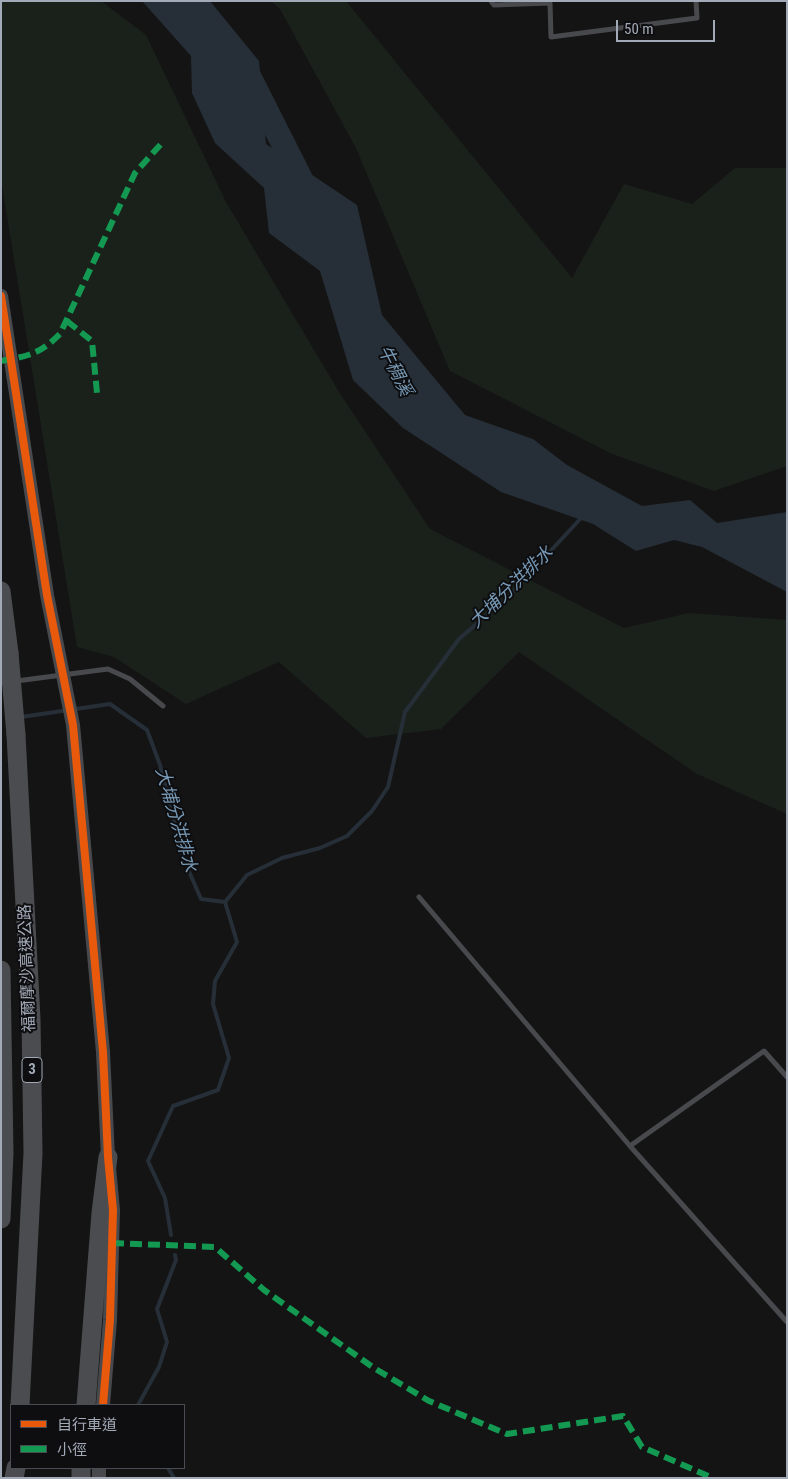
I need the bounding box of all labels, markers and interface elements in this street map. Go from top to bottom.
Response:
scale bar [618,10,717,42]
text: 50 m [624,20,654,38]
water label: 牛稠溪 [372,342,416,400]
water label: 大埔分洪排水 [466,543,558,633]
water label: 大埔分洪排水 [150,765,200,875]
street label: 福爾摩沙高速公路 [16,904,40,1032]
road number: 3 [22,1058,42,1082]
legend [10,1404,185,1469]
text: 自行車道 [57,1416,117,1434]
text: 小徑 [57,1441,87,1459]

